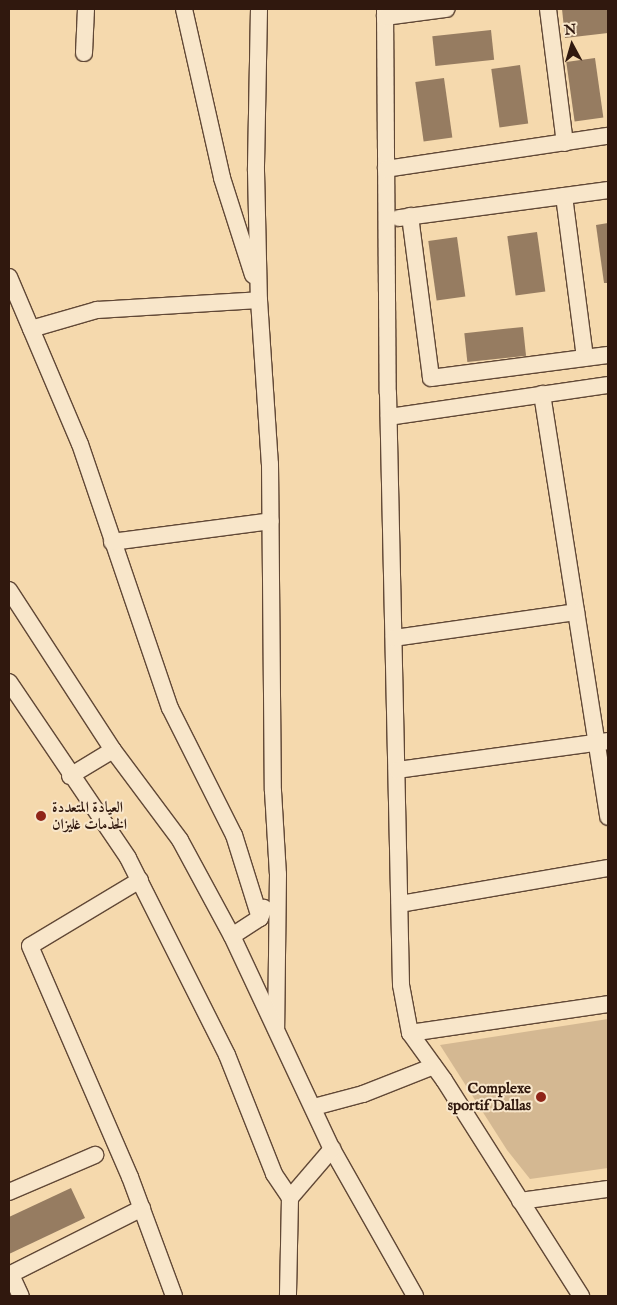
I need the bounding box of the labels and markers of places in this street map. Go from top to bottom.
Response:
place label: العيادة المتعددة الخدمات غليزان [52,798,127,833]
marker: العيادة المتعددة الخدمات غليزان [34,809,48,823]
place label: Complexe sportif Dallas [448,1079,531,1114]
marker: Complexe sportif Dallas [535,1091,547,1103]

